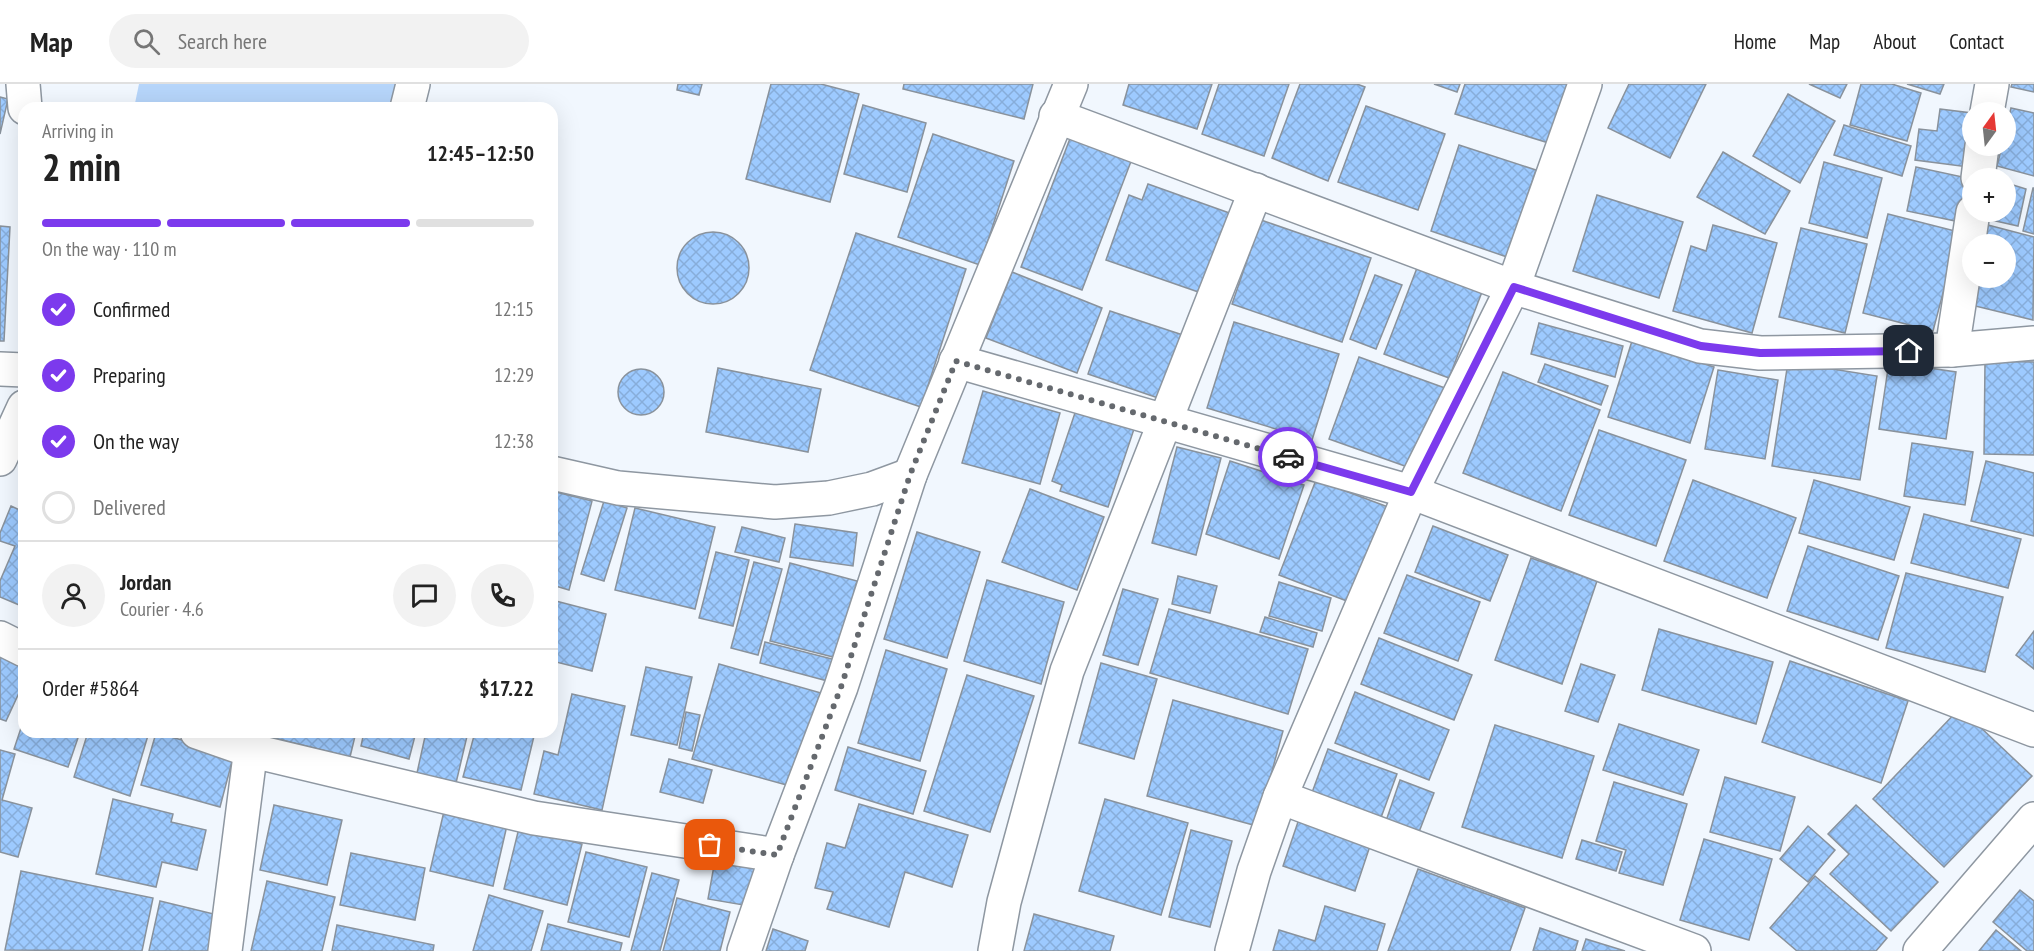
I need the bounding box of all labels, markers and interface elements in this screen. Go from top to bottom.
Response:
search box [109,14,529,68]
text: Map [30,23,73,60]
icon: search [130,25,163,58]
text: Search here [178,27,267,55]
text: Home [1734,28,1776,55]
text: Map [1809,28,1840,55]
text: About [1873,28,1916,55]
text: Contact [1949,28,2004,55]
north arrow [1962,102,2016,156]
map controls [1962,102,2016,288]
text: Arriving in [42,118,114,144]
text: 12:45–12:50 [427,139,534,167]
text: 2 min [42,141,121,192]
button: + [1962,168,2016,222]
button: − [1962,234,2016,288]
text: On the way · 110 m [42,236,177,262]
icon: check [42,293,75,326]
text: Confirmed [93,295,170,323]
text: 12:15 [494,296,534,322]
pin [1883,325,1934,376]
icon: home [1892,334,1925,367]
icon: check [42,359,75,392]
text: Preparing [93,361,166,389]
text: 12:29 [494,362,534,388]
icon: check [42,425,75,458]
text: On the way [93,427,179,455]
courier [1258,427,1318,487]
text: 12:38 [494,428,534,454]
icon: car [1272,441,1305,474]
text: Delivered [93,493,166,521]
button: person [42,564,105,627]
button: chat [393,564,456,627]
button: phone [471,564,534,627]
text: Jordan [120,568,171,596]
text: Courier · 4.6 [120,596,204,622]
text: Order #5864 [42,674,139,702]
text: $17.22 [479,674,534,702]
pin [684,819,735,870]
icon: bag [693,828,726,861]

